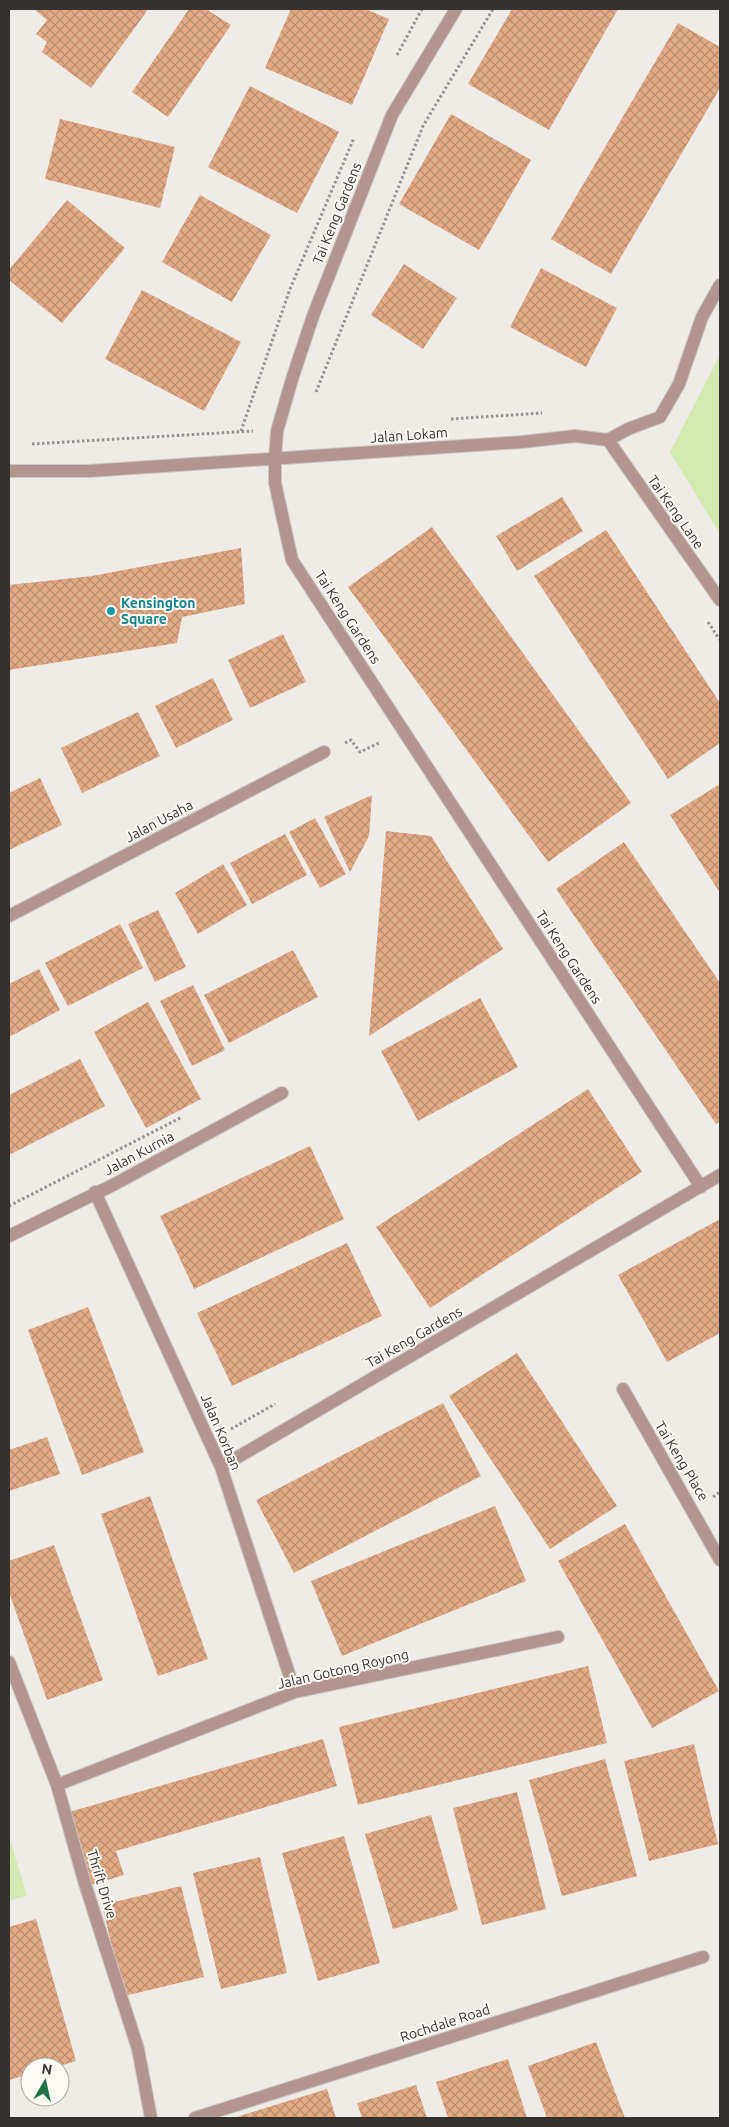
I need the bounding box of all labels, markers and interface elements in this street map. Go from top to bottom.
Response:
street label: Tai Keng Gardens [309,160,365,266]
street label: Jalan Lokam [370,424,448,446]
street label: Tai Keng Lane [645,472,707,552]
street label: Tai Keng Gardens [312,567,384,667]
place label: Kensington Square [121,595,195,627]
marker: Kensington Square [105,605,117,617]
street label: Jalan Usaha [122,797,196,845]
street label: Tai Keng Gardens [533,907,605,1007]
street label: Jalan Kurnia [101,1128,177,1178]
street label: Tai Keng Gardens [363,1303,465,1371]
street label: Jalan Korban [198,1391,244,1473]
street label: Tai Keng Place [652,1418,712,1504]
street label: Jalan Gotong Royong [276,1646,410,1692]
street label: Thrift Drive [84,1847,120,1921]
street label: Rochdale Road [398,2001,492,2045]
north arrow [20,2057,70,2107]
text: N [41,2060,53,2078]

